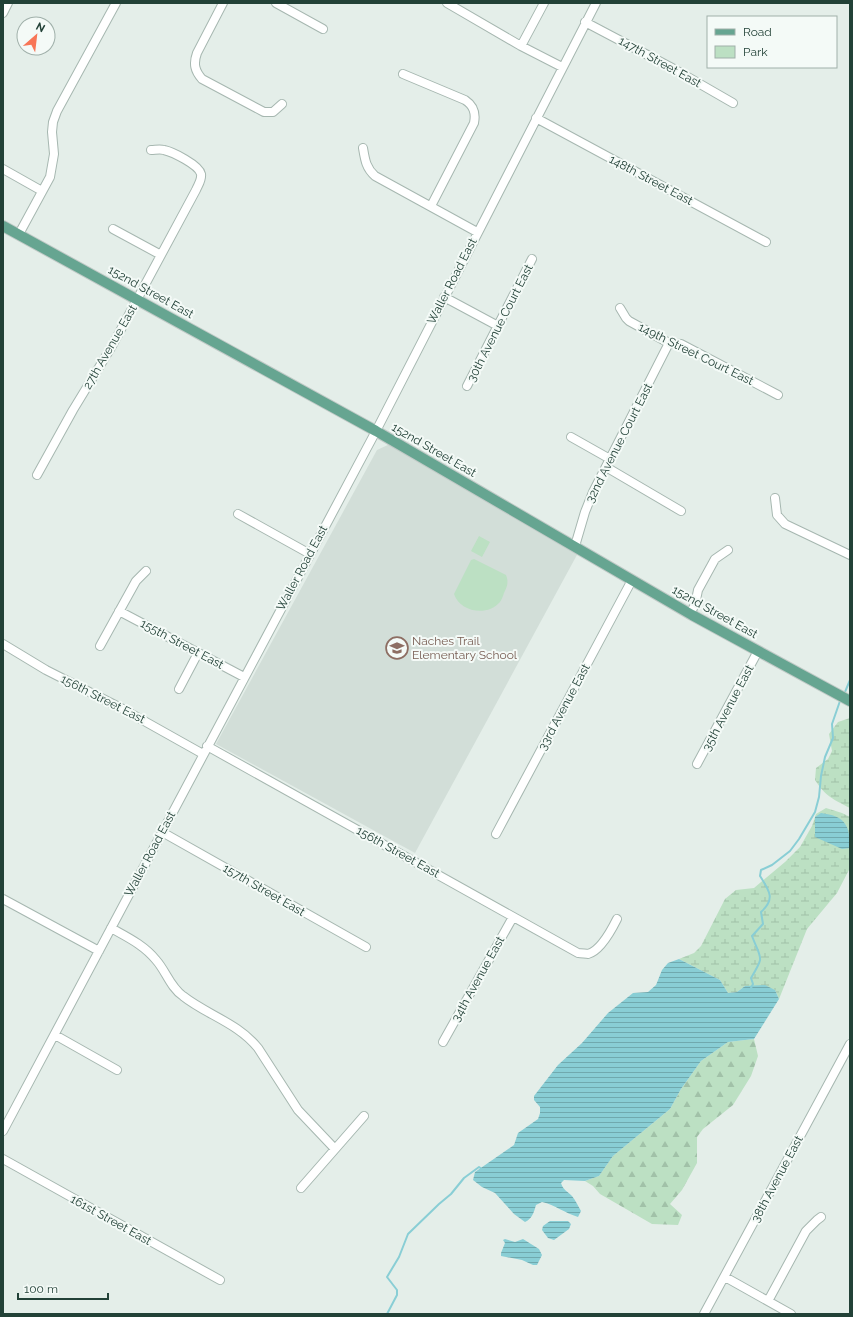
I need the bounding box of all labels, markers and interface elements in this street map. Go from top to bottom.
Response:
north arrow [16,16,56,56]
legend [707,16,837,68]
text: N [34,20,47,35]
text: Road [743,25,772,39]
street label: 147th Street East [616,34,704,90]
text: Park [743,45,768,59]
street label: 148th Street East [607,152,695,208]
street label: Waller Road East [424,236,480,326]
street label: 30th Avenue Court East [464,262,536,384]
street label: 152nd Street East [106,263,196,321]
street label: 27th Avenue East [80,302,140,392]
street label: 149th Street Court East [636,320,756,388]
street label: 32nd Avenue Court East [583,381,655,505]
street label: 152nd Street East [389,420,479,480]
street label: Waller Road East [274,523,330,613]
street label: 152nd Street East [670,583,760,641]
street label: 155th Street East [138,616,226,672]
place label: Naches Trail Elementary School [412,634,518,662]
school or university icon: Naches Trail Elementary School [384,635,410,661]
street label: 33rd Avenue East [535,661,593,753]
street label: 35th Avenue East [699,663,757,753]
street label: 156th Street East [58,672,148,726]
street label: Waller Road East [122,809,178,899]
street label: 156th Street East [354,823,442,881]
street label: 157th Street East [221,861,307,919]
street label: 34th Avenue East [449,934,507,1024]
street label: 38th Avenue East [748,1133,806,1225]
street label: 161st Street East [68,1192,154,1248]
scale bar [18,1275,108,1301]
text: 100 m [24,1282,58,1296]

